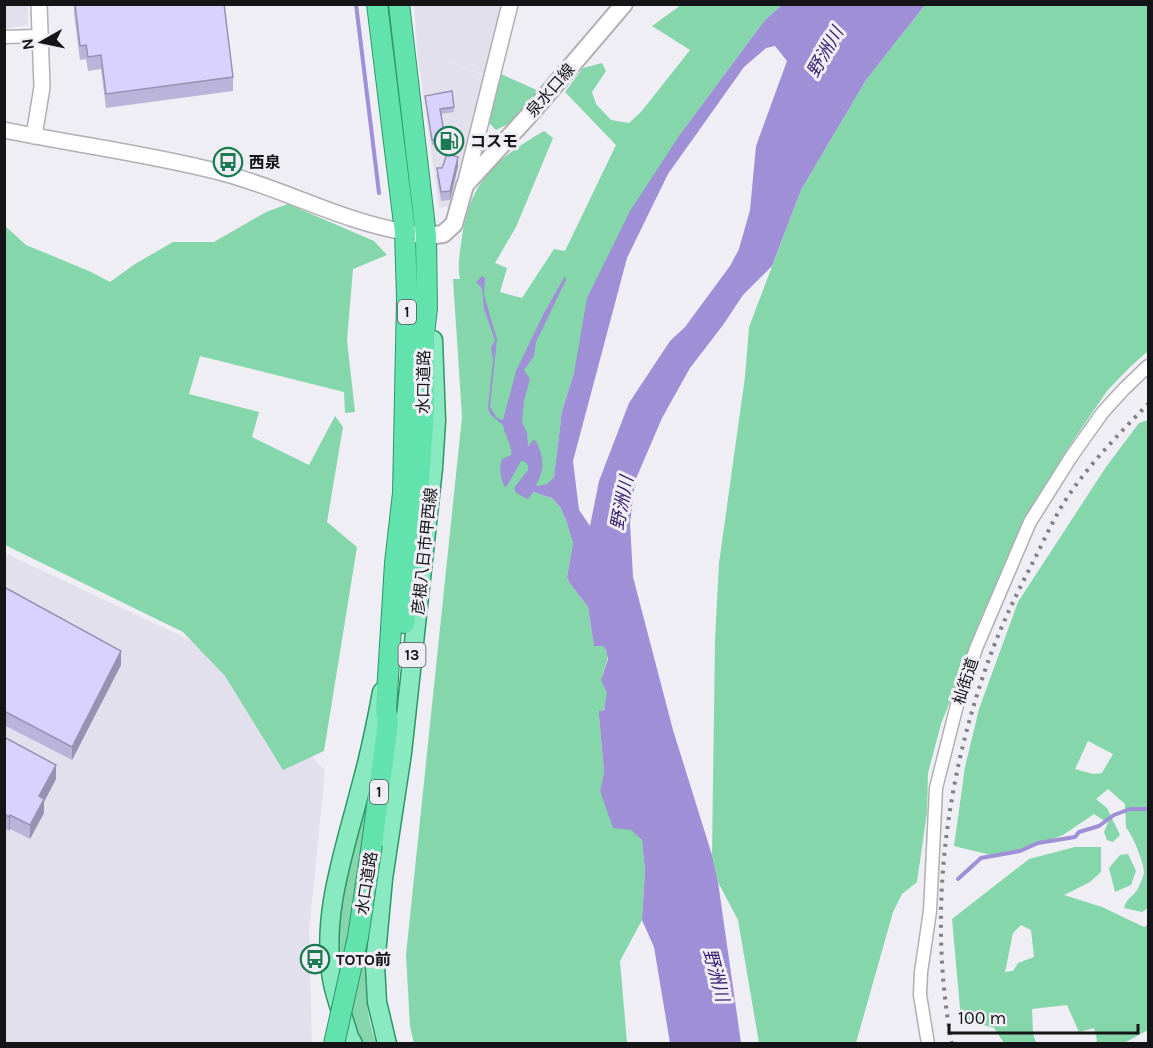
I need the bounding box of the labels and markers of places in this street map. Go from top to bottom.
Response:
fuel station icon: コスモ [433,125,465,157]
place label: コスモ [470,132,518,151]
bus stop icon: 西泉 [212,146,244,178]
place label: 西泉 [249,153,281,172]
bus stop icon: TOTO前 [299,943,331,975]
place label: TOTO前 [336,950,391,969]

